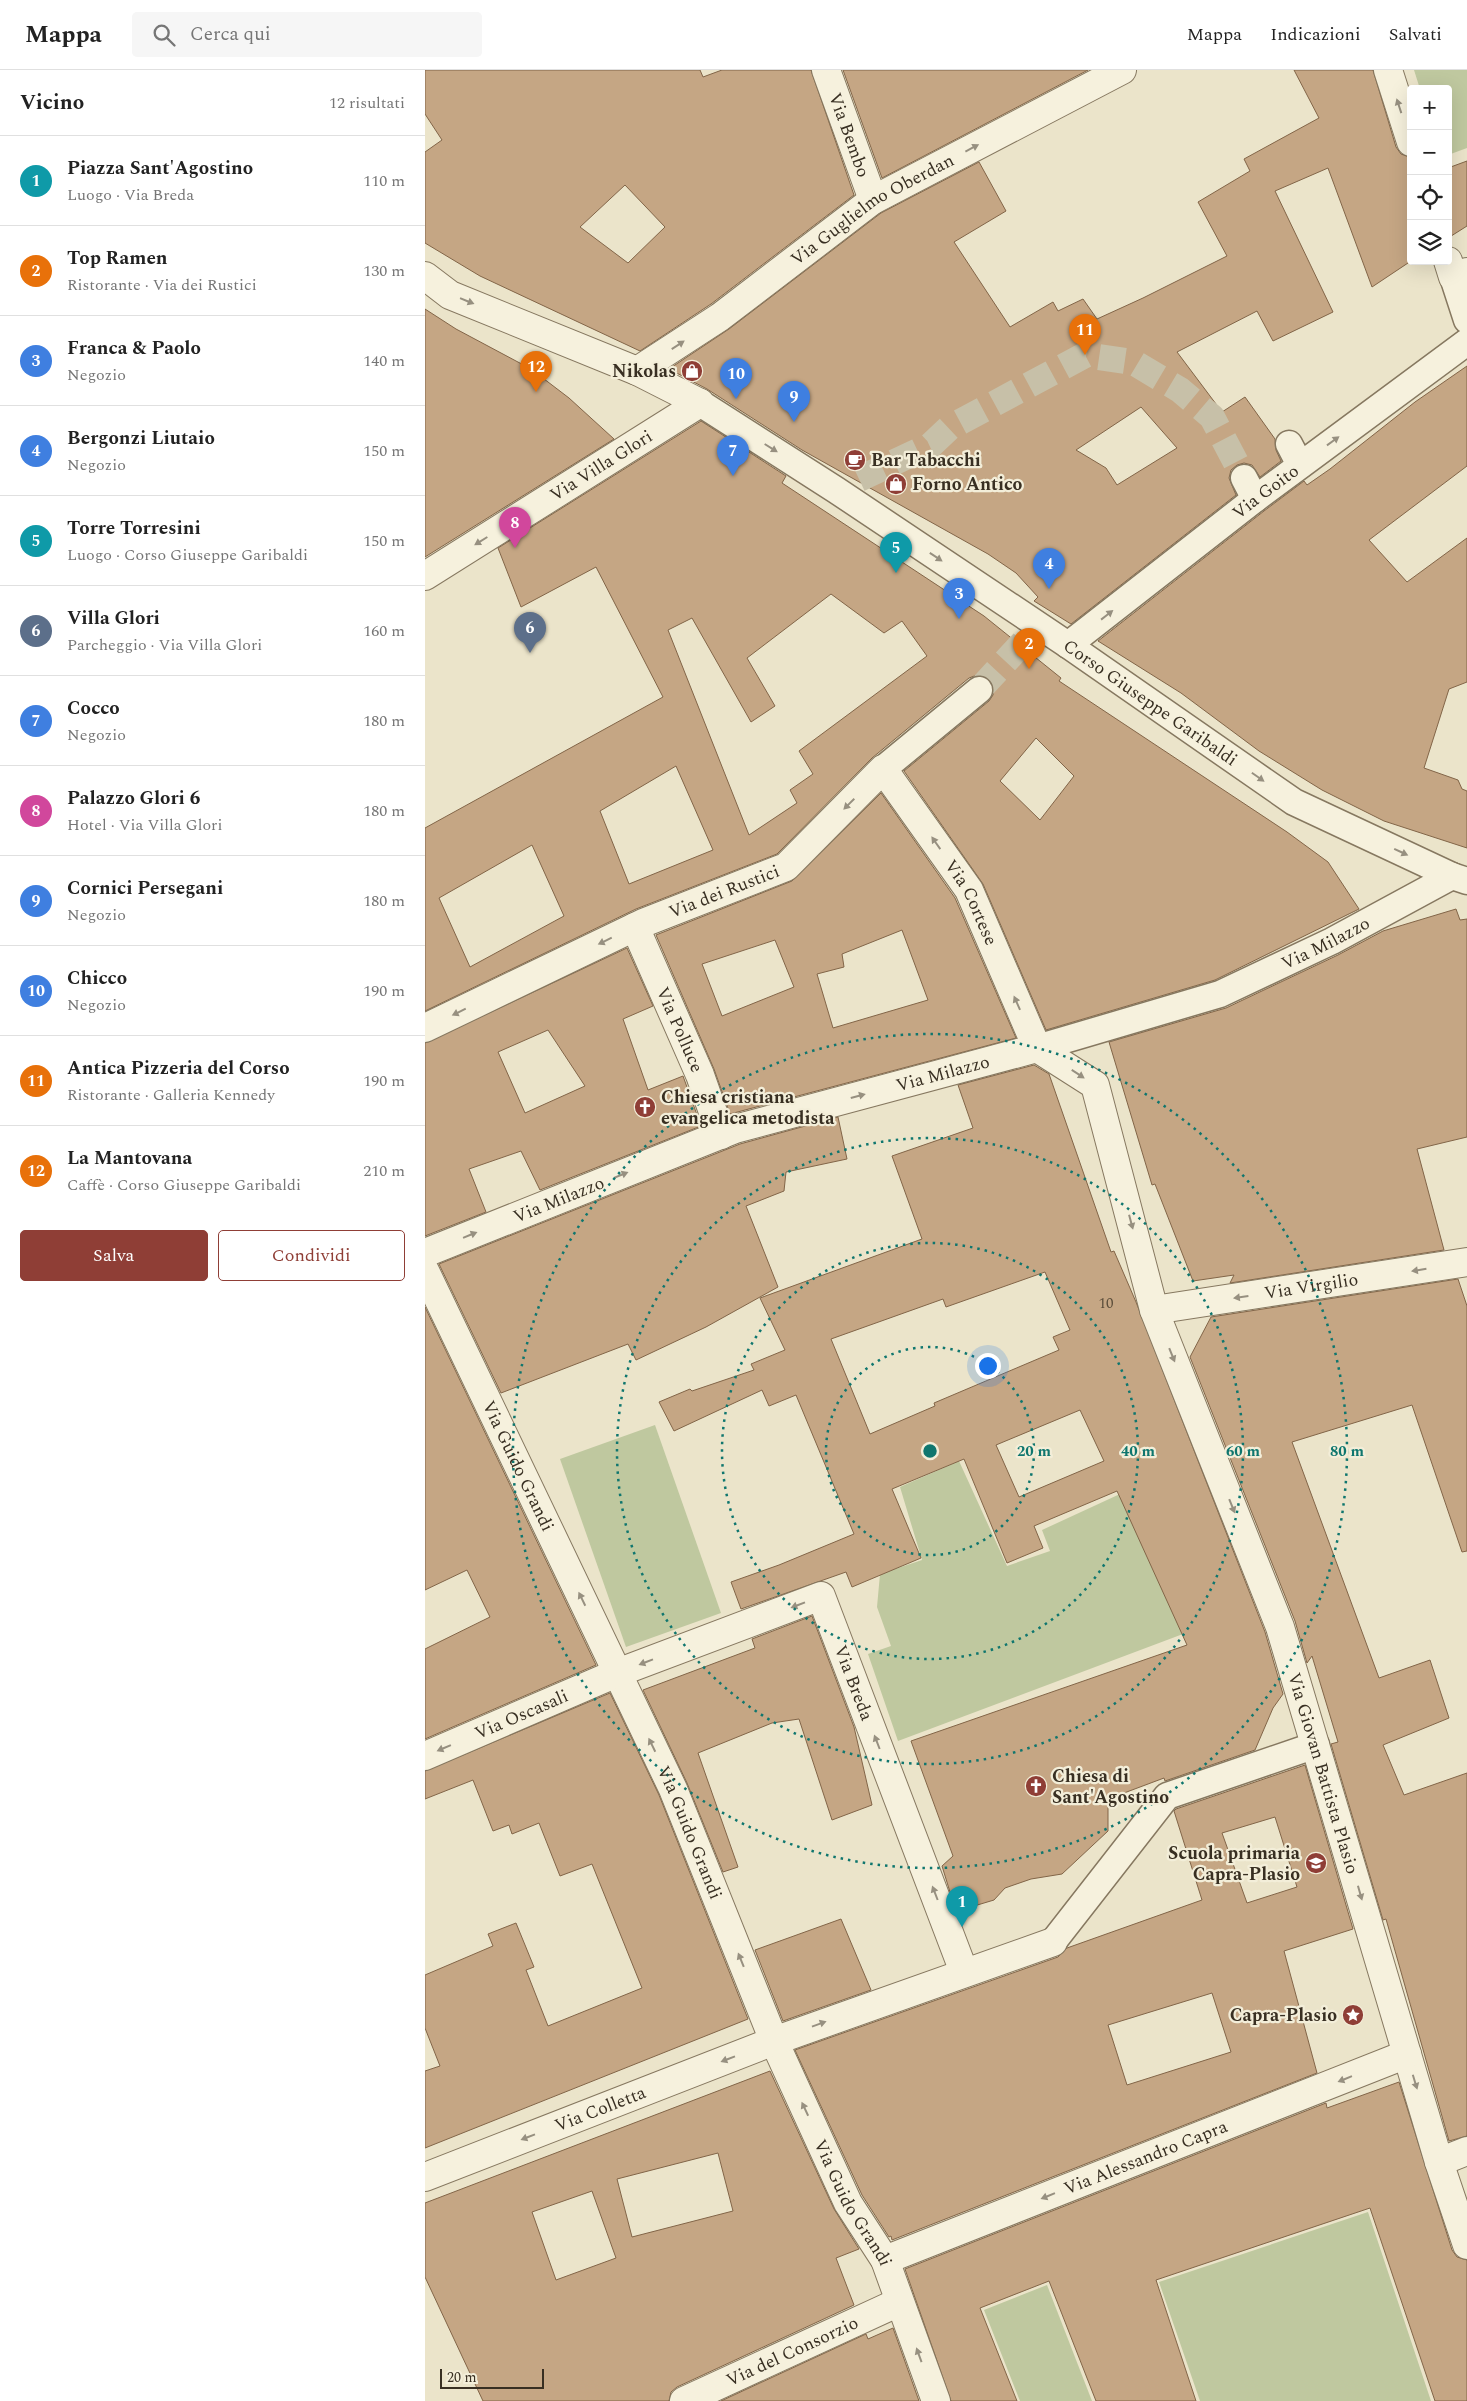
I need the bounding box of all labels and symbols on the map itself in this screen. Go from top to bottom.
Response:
street label: Via Bembo [822,89,877,181]
one-way arrow [1395,98,1403,113]
one-way arrow [965,144,979,152]
street label: Via Guglielmo Oberdan [785,147,959,272]
one-way arrow [459,298,474,306]
pin: 11 [1069,314,1101,355]
one-way arrow [671,340,684,350]
pin: 12 [520,351,552,392]
place label: Nikolas [612,358,676,385]
pin: 10 [720,358,752,399]
shop icon: Nikolas [680,359,704,383]
pin: 9 [778,381,810,422]
street label: Via Villa Glori [544,423,658,508]
pin: 7 [717,435,749,476]
one-way arrow [1326,436,1339,447]
one-way arrow [764,444,778,453]
place label: Bar Tabacchi [871,447,981,474]
cafe icon: Bar Tabacchi [843,448,867,472]
street label: Via Goito [1226,457,1304,526]
place label: Forno Antico [912,471,1023,498]
shop icon: Forno Antico [884,472,908,496]
pin: 8 [499,507,531,548]
pin: 5 [880,532,912,573]
one-way arrow [474,537,488,546]
pin: 4 [1033,548,1065,589]
one-way arrow [929,552,943,561]
pin: 3 [943,578,975,619]
one-way arrow [1100,609,1113,620]
pin: 6 [514,612,546,653]
pin: 2 [1013,628,1045,669]
street label: Corso Giuseppe Garibaldi [1058,632,1243,773]
one-way arrow [1251,772,1265,782]
one-way arrow [843,797,855,809]
one-way arrow [931,836,941,850]
one-way arrow [1394,849,1408,857]
street label: Via Cortese [938,854,1005,950]
street label: Via dei Rustici [665,857,783,925]
street label: Via Milazzo [1277,909,1375,977]
one-way arrow [598,937,612,945]
street label: Via Polluce [649,982,711,1077]
one-way arrow [1013,996,1021,1010]
one-way arrow [451,1008,466,1016]
street label: Via Milazzo [893,1048,993,1099]
one-way arrow [1071,1069,1084,1079]
place label: Chiesa cristiana evangelica metodista [661,1084,835,1132]
one-way arrow [850,1092,865,1100]
church icon: Chiesa cristiana evangelica metodista [633,1095,657,1119]
street label: Via Milazzo [509,1169,608,1230]
one-way arrow [614,1170,628,1178]
one-way arrow [1127,1215,1135,1230]
one-way arrow [463,1231,477,1239]
street label: Via Virgilio [1262,1265,1360,1306]
one-way arrow [1411,1267,1427,1275]
house number: 10 [1098,1292,1114,1315]
one-way arrow [1233,1294,1249,1302]
one-way arrow [1168,1348,1176,1363]
your location [975,1353,1001,1379]
street label: Via Guido Grandi [475,1396,561,1536]
text: 20 m [1017,1440,1052,1463]
text: 40 m [1121,1440,1156,1463]
text: 60 m [1226,1440,1261,1463]
text: 80 m [1330,1440,1365,1463]
centre of rings [921,1442,939,1460]
one-way arrow [1229,1499,1237,1513]
one-way arrow [578,1592,586,1606]
one-way arrow [791,1602,806,1609]
street label: Via Breda [827,1641,881,1725]
one-way arrow [638,1658,653,1666]
street label: Via Giovan Battista Plasio [1281,1669,1366,1877]
street label: Via Oscasali [470,1682,572,1746]
one-way arrow [873,1734,880,1749]
one-way arrow [648,1738,656,1753]
one-way arrow [437,1744,451,1752]
street label: Via Guido Grandi [650,1761,729,1903]
place label: Chiesa di Sant'Agostino [1052,1763,1169,1811]
church icon: Chiesa di Sant'Agostino [1024,1774,1048,1798]
place label: Scuola primaria Capra-Plasio [1168,1840,1301,1888]
school or university icon: Scuola primaria Capra-Plasio [1304,1851,1328,1875]
one-way arrow [931,1886,938,1901]
pin: 1 [946,1886,978,1927]
one-way arrow [1356,1886,1364,1901]
one-way arrow [737,1952,745,1967]
place label: Capra-Plasio [1230,2002,1337,2029]
place icon: Capra-Plasio [1341,2003,1365,2027]
one-way arrow [812,2020,827,2027]
one-way arrow [720,2055,735,2063]
one-way arrow [1337,2075,1352,2083]
one-way arrow [1412,2075,1420,2090]
street label: Via Colletta [551,2079,650,2139]
one-way arrow [801,2102,809,2116]
street label: Via Alessandro Capra [1060,2113,1232,2202]
one-way arrow [520,2133,535,2141]
street label: Via Guido Grandi [807,2135,899,2270]
one-way arrow [1040,2192,1055,2200]
street label: Via del Consorzio [722,2309,863,2393]
one-way arrow [915,2348,922,2363]
scale bar [440,2366,544,2389]

